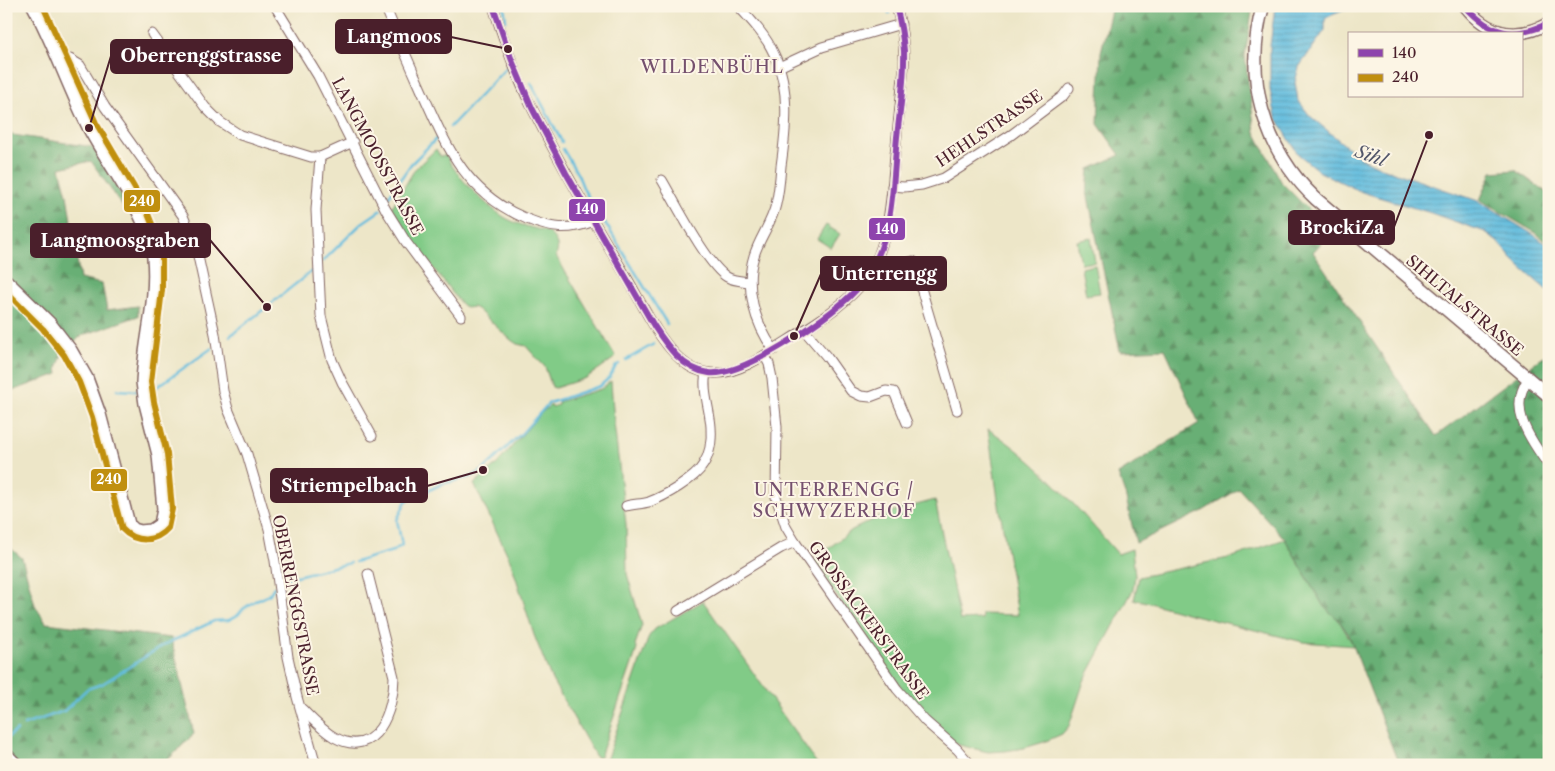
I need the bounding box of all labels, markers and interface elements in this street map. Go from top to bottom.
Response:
callout: Langmoos [336,20,451,53]
text: Langmoos [347,26,441,48]
legend [1348,32,1522,98]
callout: Oberrenggstrasse [111,40,292,73]
text: 140 [1392,43,1417,62]
text: Oberrenggstrasse [120,45,282,67]
district label: WILDENBÜHL [639,55,784,78]
text: 240 [1392,67,1419,86]
street label: LANGMOOSSTRASSE [328,74,428,238]
street label: HEHLSTRASSE [932,85,1046,171]
water label: Sihl [1351,140,1392,173]
line badge: 240 [123,189,161,213]
text: 240 [129,192,155,210]
line badge: 140 [568,198,606,222]
text: 140 [575,200,599,218]
callout: BrockiZa [1289,211,1394,244]
line badge: 140 [868,217,906,241]
text: BrockiZa [1299,217,1385,239]
text: 140 [875,220,899,238]
callout: Langmoosgraben [31,224,210,257]
text: Langmoosgraben [40,230,200,252]
street label: SIHLTALSTRASSE [1402,250,1528,360]
callout: Unterrengg [821,257,946,290]
text: Unterrengg [831,263,937,285]
line badge: 240 [90,468,128,492]
callout: Striempelbach [271,469,427,502]
text: 240 [96,470,122,488]
text: Striempelbach [281,475,418,497]
district label: UNTERRENGG / SCHWYZERHOF [753,479,915,522]
street label: OBERRENGGSTRASSE [269,513,323,697]
street label: GROSSACKERSTRASSE [805,537,933,703]

